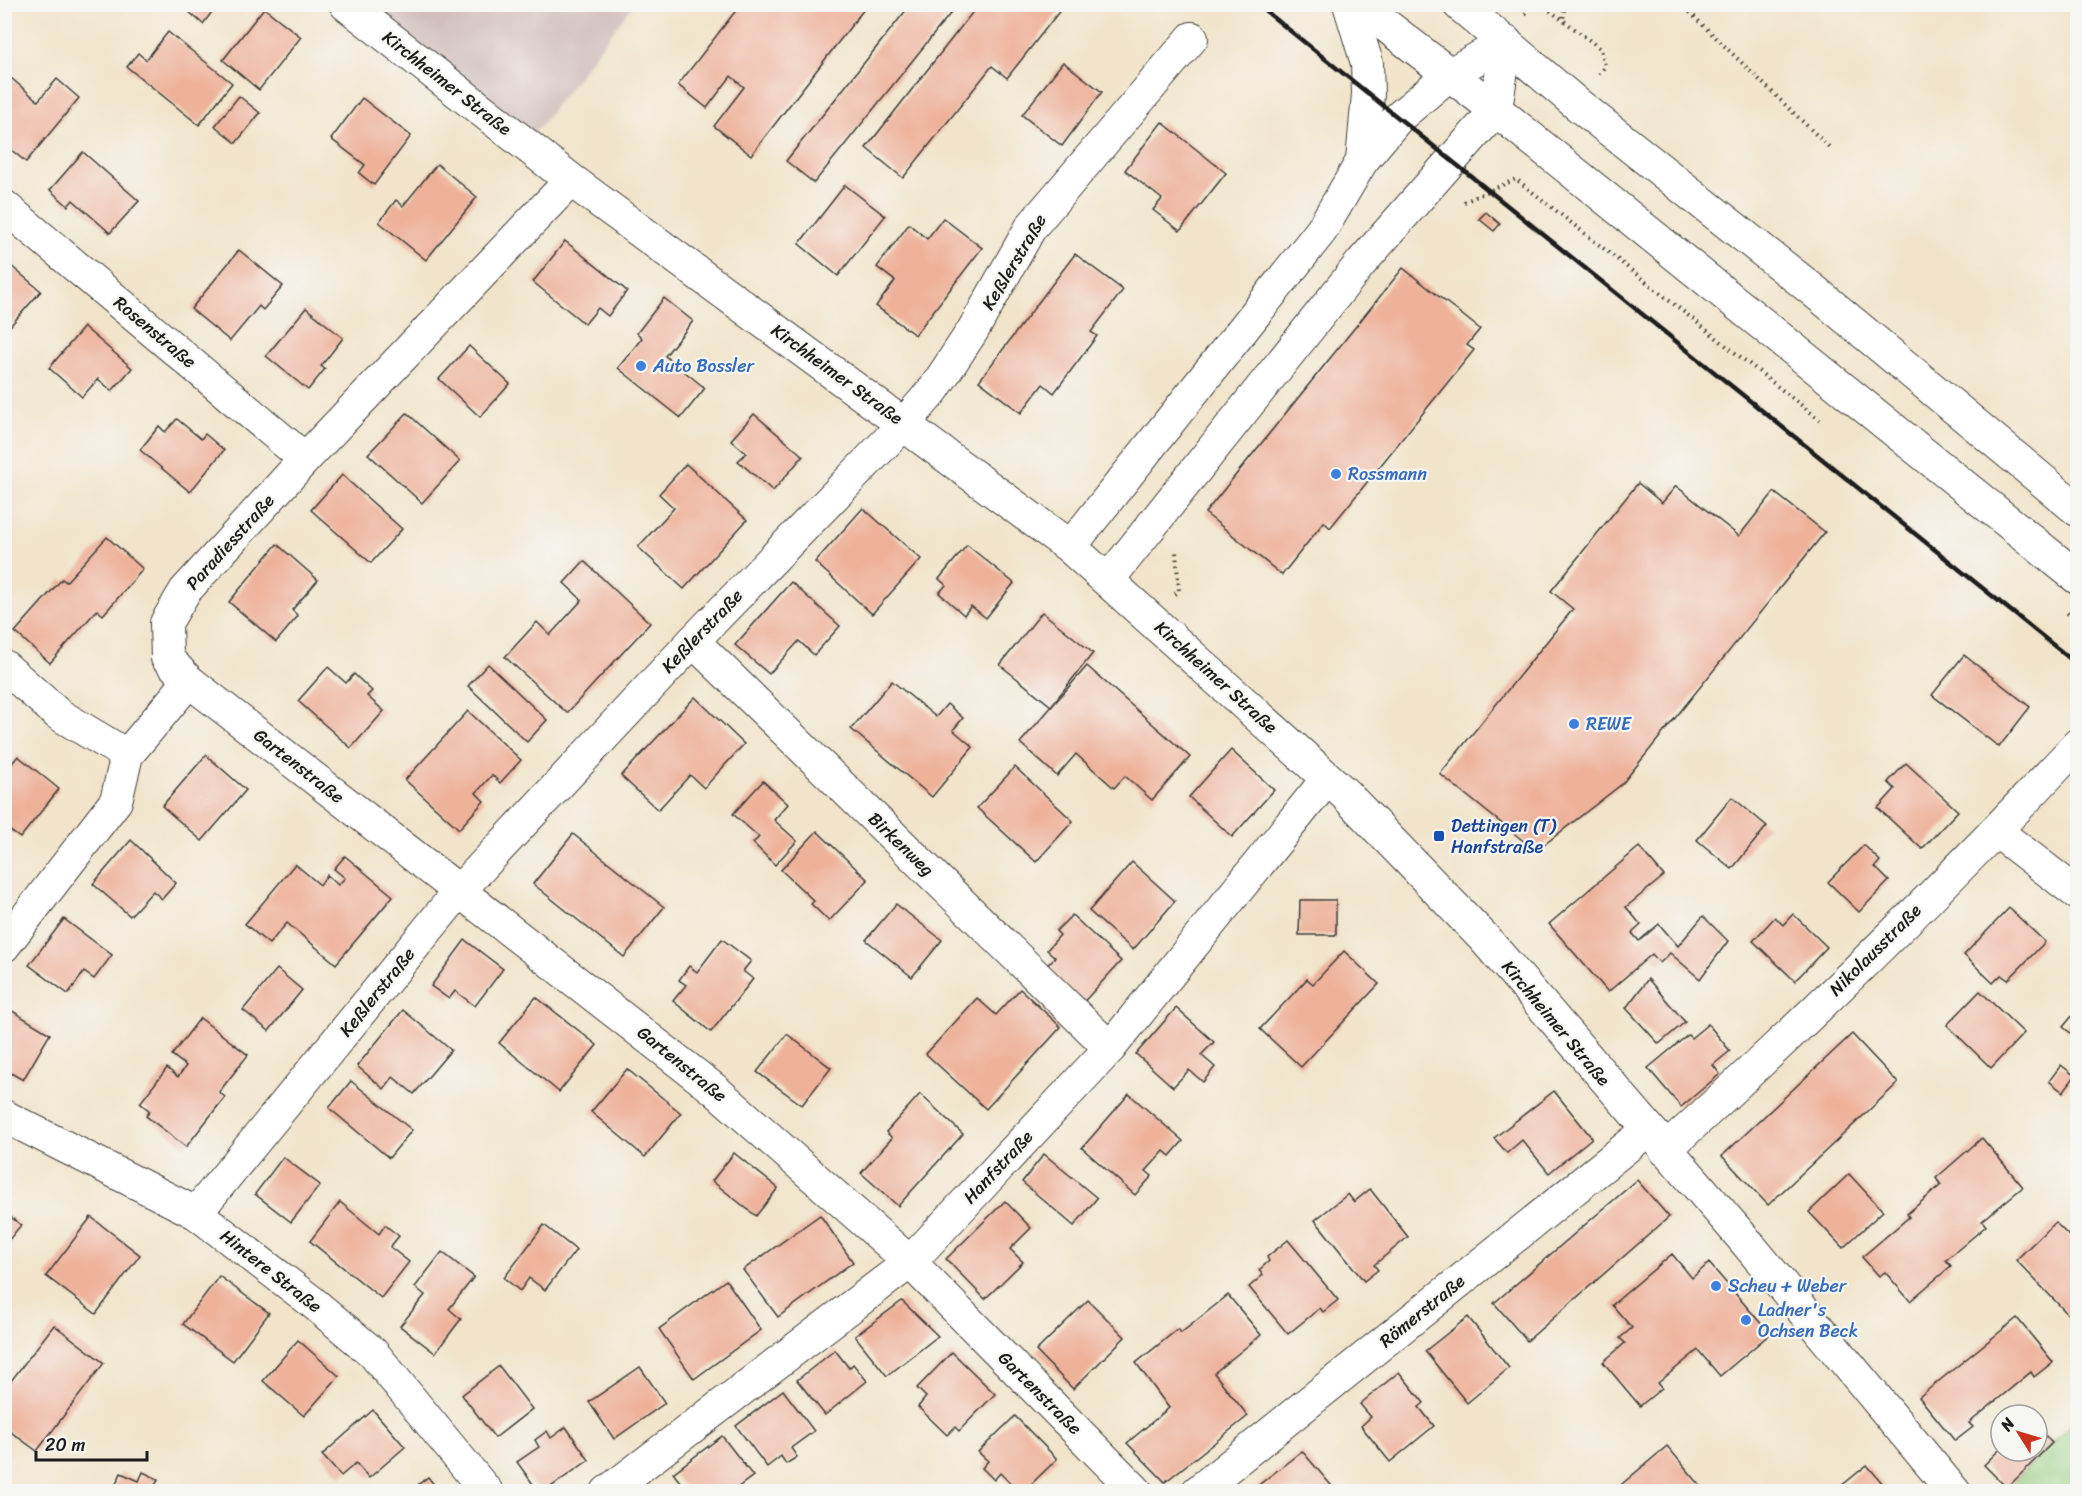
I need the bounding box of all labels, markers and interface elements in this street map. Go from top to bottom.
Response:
street label: Kirchheimer Straße [375,22,519,144]
street label: Keßlerstraße [973,208,1055,316]
street label: Rosenstraße [106,287,204,377]
street label: Kirchheimer Straße [764,315,910,433]
place label: Auto Bossler [652,350,755,382]
marker: Auto Bossler [634,359,648,373]
place label: Rossmann [1348,458,1427,490]
marker: Rossmann [1329,467,1343,481]
street label: Paradiesstraße [178,486,283,598]
street label: Keßlerstraße [653,581,751,681]
street label: Kirchheimer Straße [1147,613,1285,742]
place label: REWE [1586,708,1632,740]
marker: REWE [1567,717,1581,731]
street label: Gartenstraße [246,720,352,812]
street label: Birkenweg [860,804,942,884]
place label: Dettingen (T) Hanfstraße [1451,810,1557,863]
marker: Dettingen (T) Hanfstraße [1432,829,1446,843]
street label: Nikolausstraße [1821,896,1929,1004]
street label: Keßlerstraße [331,940,423,1044]
street label: Kirchheimer Straße [1493,953,1619,1094]
street label: Gartenstraße [630,1017,734,1111]
street label: Hanfstraße [955,1122,1041,1212]
street label: Hintere Straße [213,1221,329,1321]
street label: Römerstraße [1372,1266,1472,1356]
place label: Scheu + Weber [1728,1270,1848,1302]
marker: Scheu + Weber [1709,1279,1723,1293]
place label: Ladner's Ochsen Beck [1758,1294,1858,1347]
marker: Ladner's Ochsen Beck [1739,1313,1753,1327]
street label: Gartenstraße [990,1343,1090,1443]
north arrow [1989,1403,2049,1463]
text: N [1992,1410,2023,1438]
scale bar [36,1424,147,1462]
text: 20 m [45,1429,85,1461]

